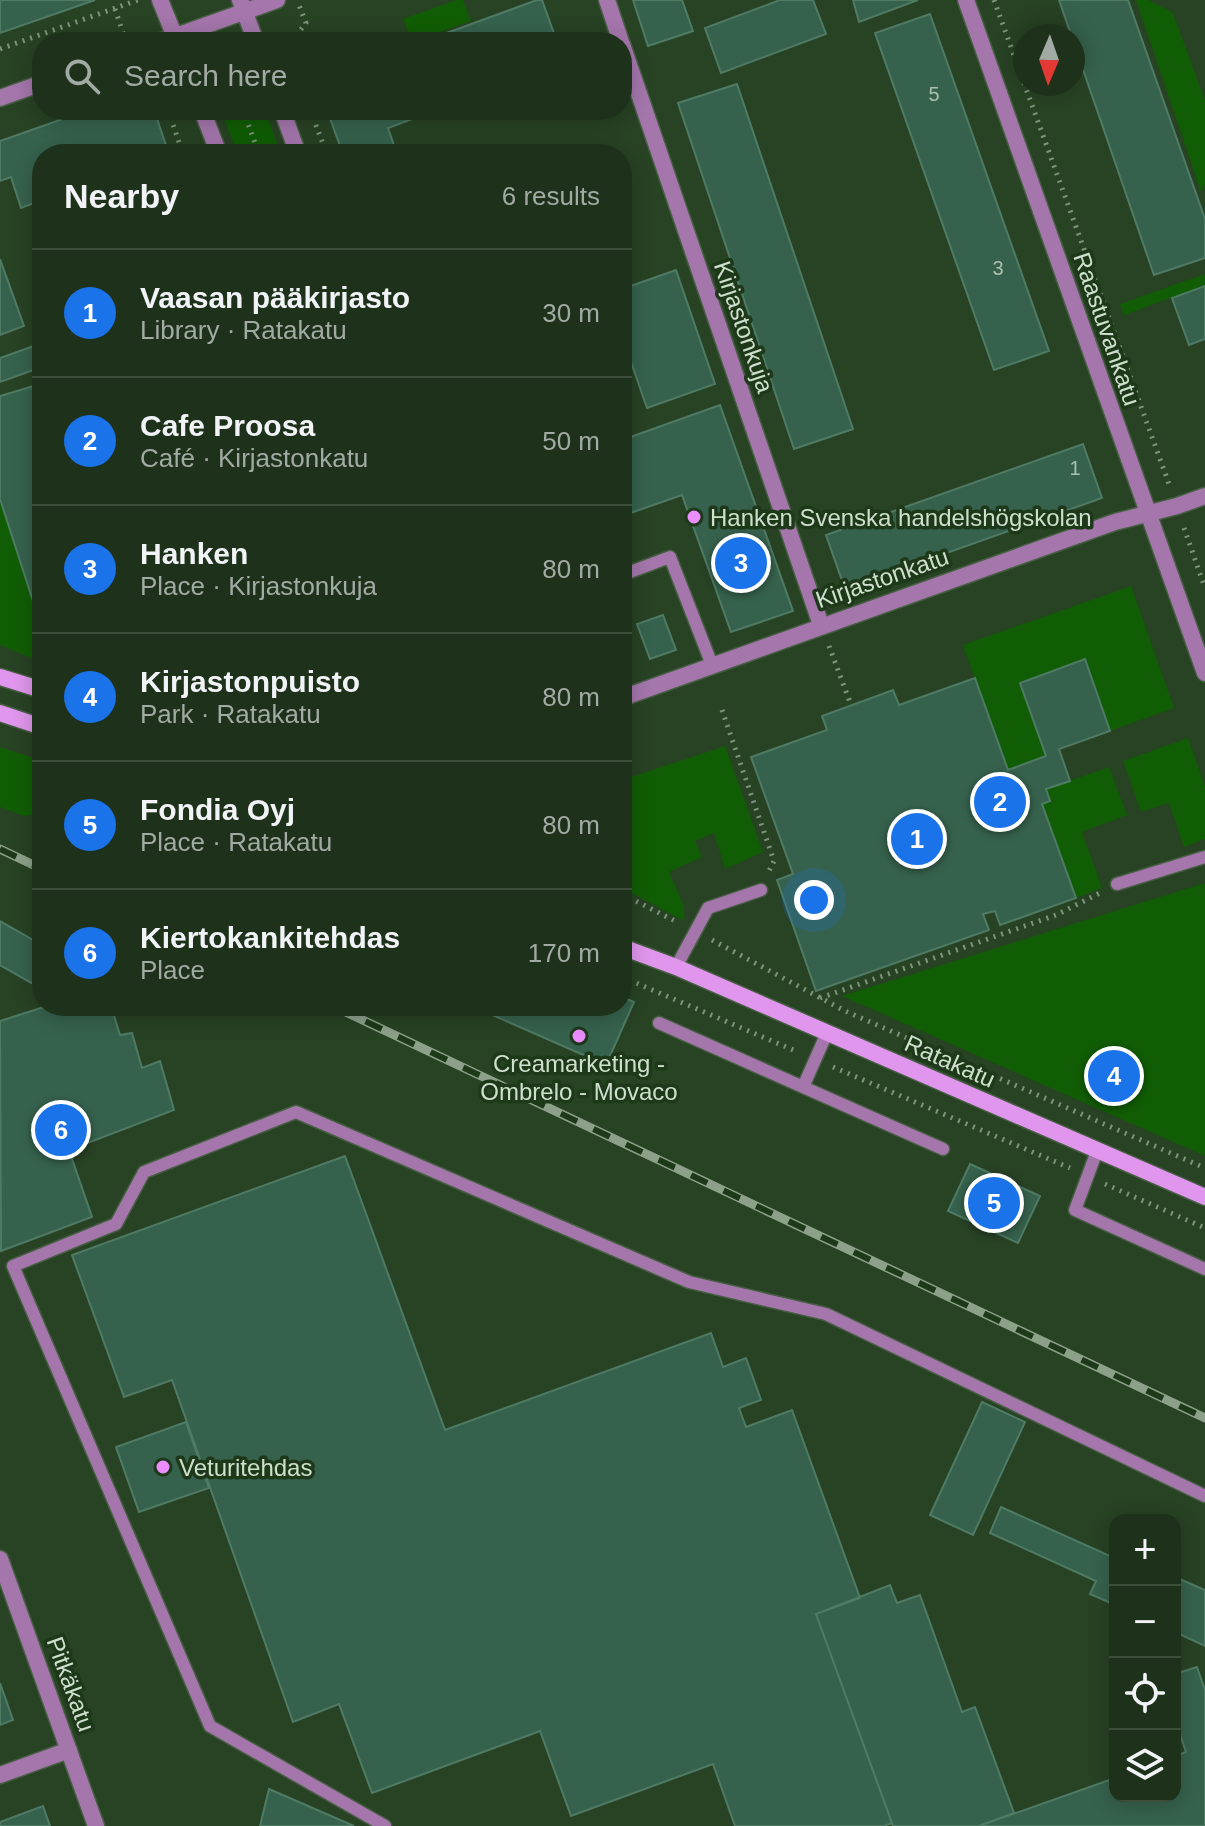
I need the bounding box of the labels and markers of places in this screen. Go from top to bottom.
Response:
place label: Hanken Svenska handelshögskolan [710,504,1092,531]
marker: Hanken Svenska handelshögskolan [685,508,703,526]
pin: 3 [715,533,767,593]
pin: 2 [974,772,1026,832]
pin: 1 [891,809,943,869]
marker: Creamarketing - Ombrelo - Movaco [570,1027,588,1045]
pin: 4 [1088,1046,1140,1106]
place label: Creamarketing - Ombrelo - Movaco [480,1050,678,1105]
pin: 6 [35,1100,87,1160]
pin: 5 [968,1173,1020,1233]
place label: Veturitehdas [179,1454,312,1481]
marker: Veturitehdas [154,1458,172,1476]

